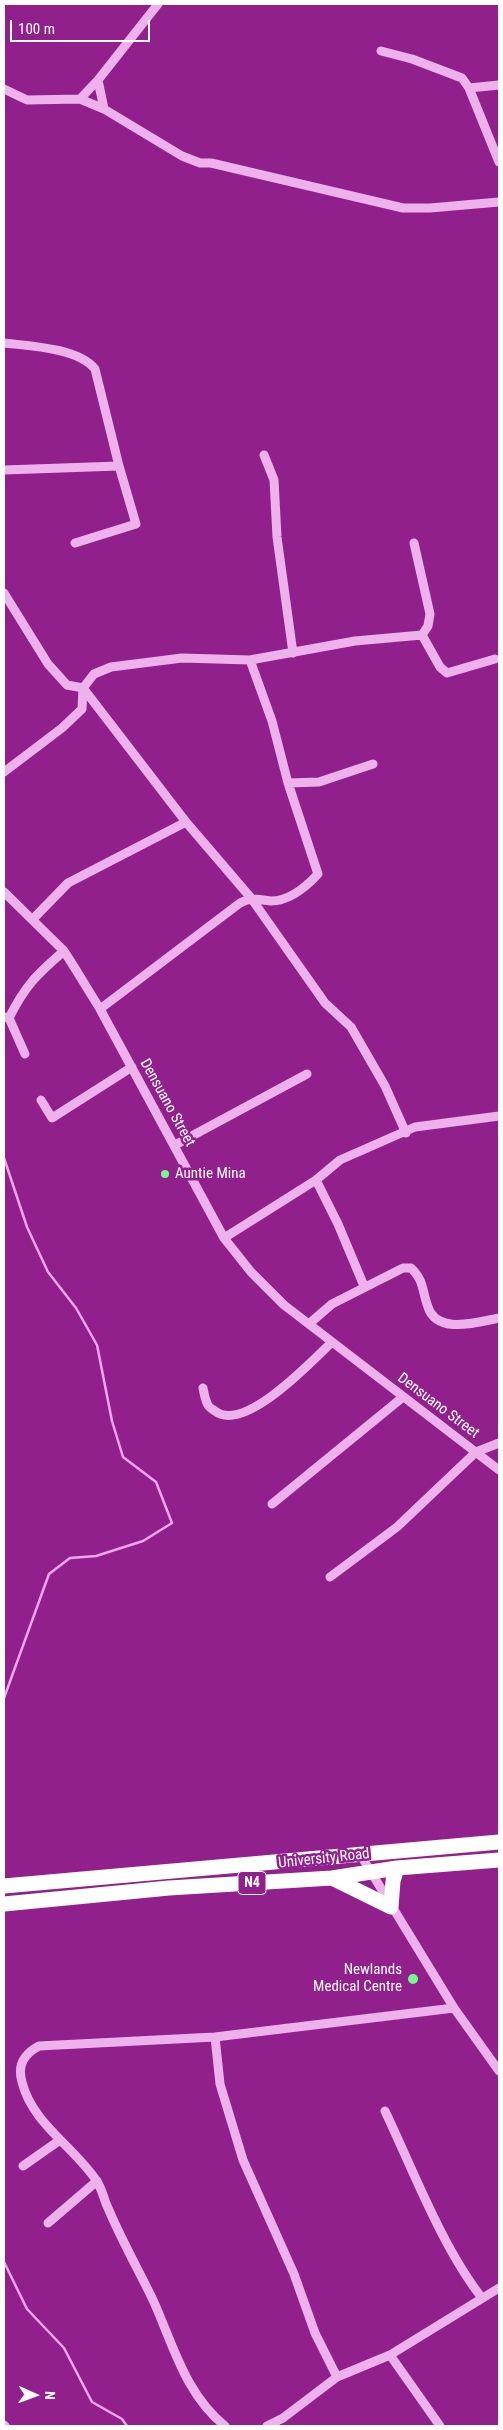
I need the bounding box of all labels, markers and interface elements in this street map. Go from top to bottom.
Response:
scale bar [12,10,152,42]
text: 100 m [18,20,55,38]
street label: Densuano Street [135,1056,199,1150]
place label: Auntie Mina [175,1165,246,1183]
marker: Auntie Mina [159,1168,171,1180]
street label: Densuano Street [394,1369,482,1443]
street label: University Road [278,1845,370,1873]
road number: N4 [238,1872,266,1895]
place label: Newlands Medical Centre [313,1961,402,1996]
marker: Newlands Medical Centre [406,1972,420,1986]
north arrow [10,2370,60,2420]
text: N [42,2391,58,2400]

